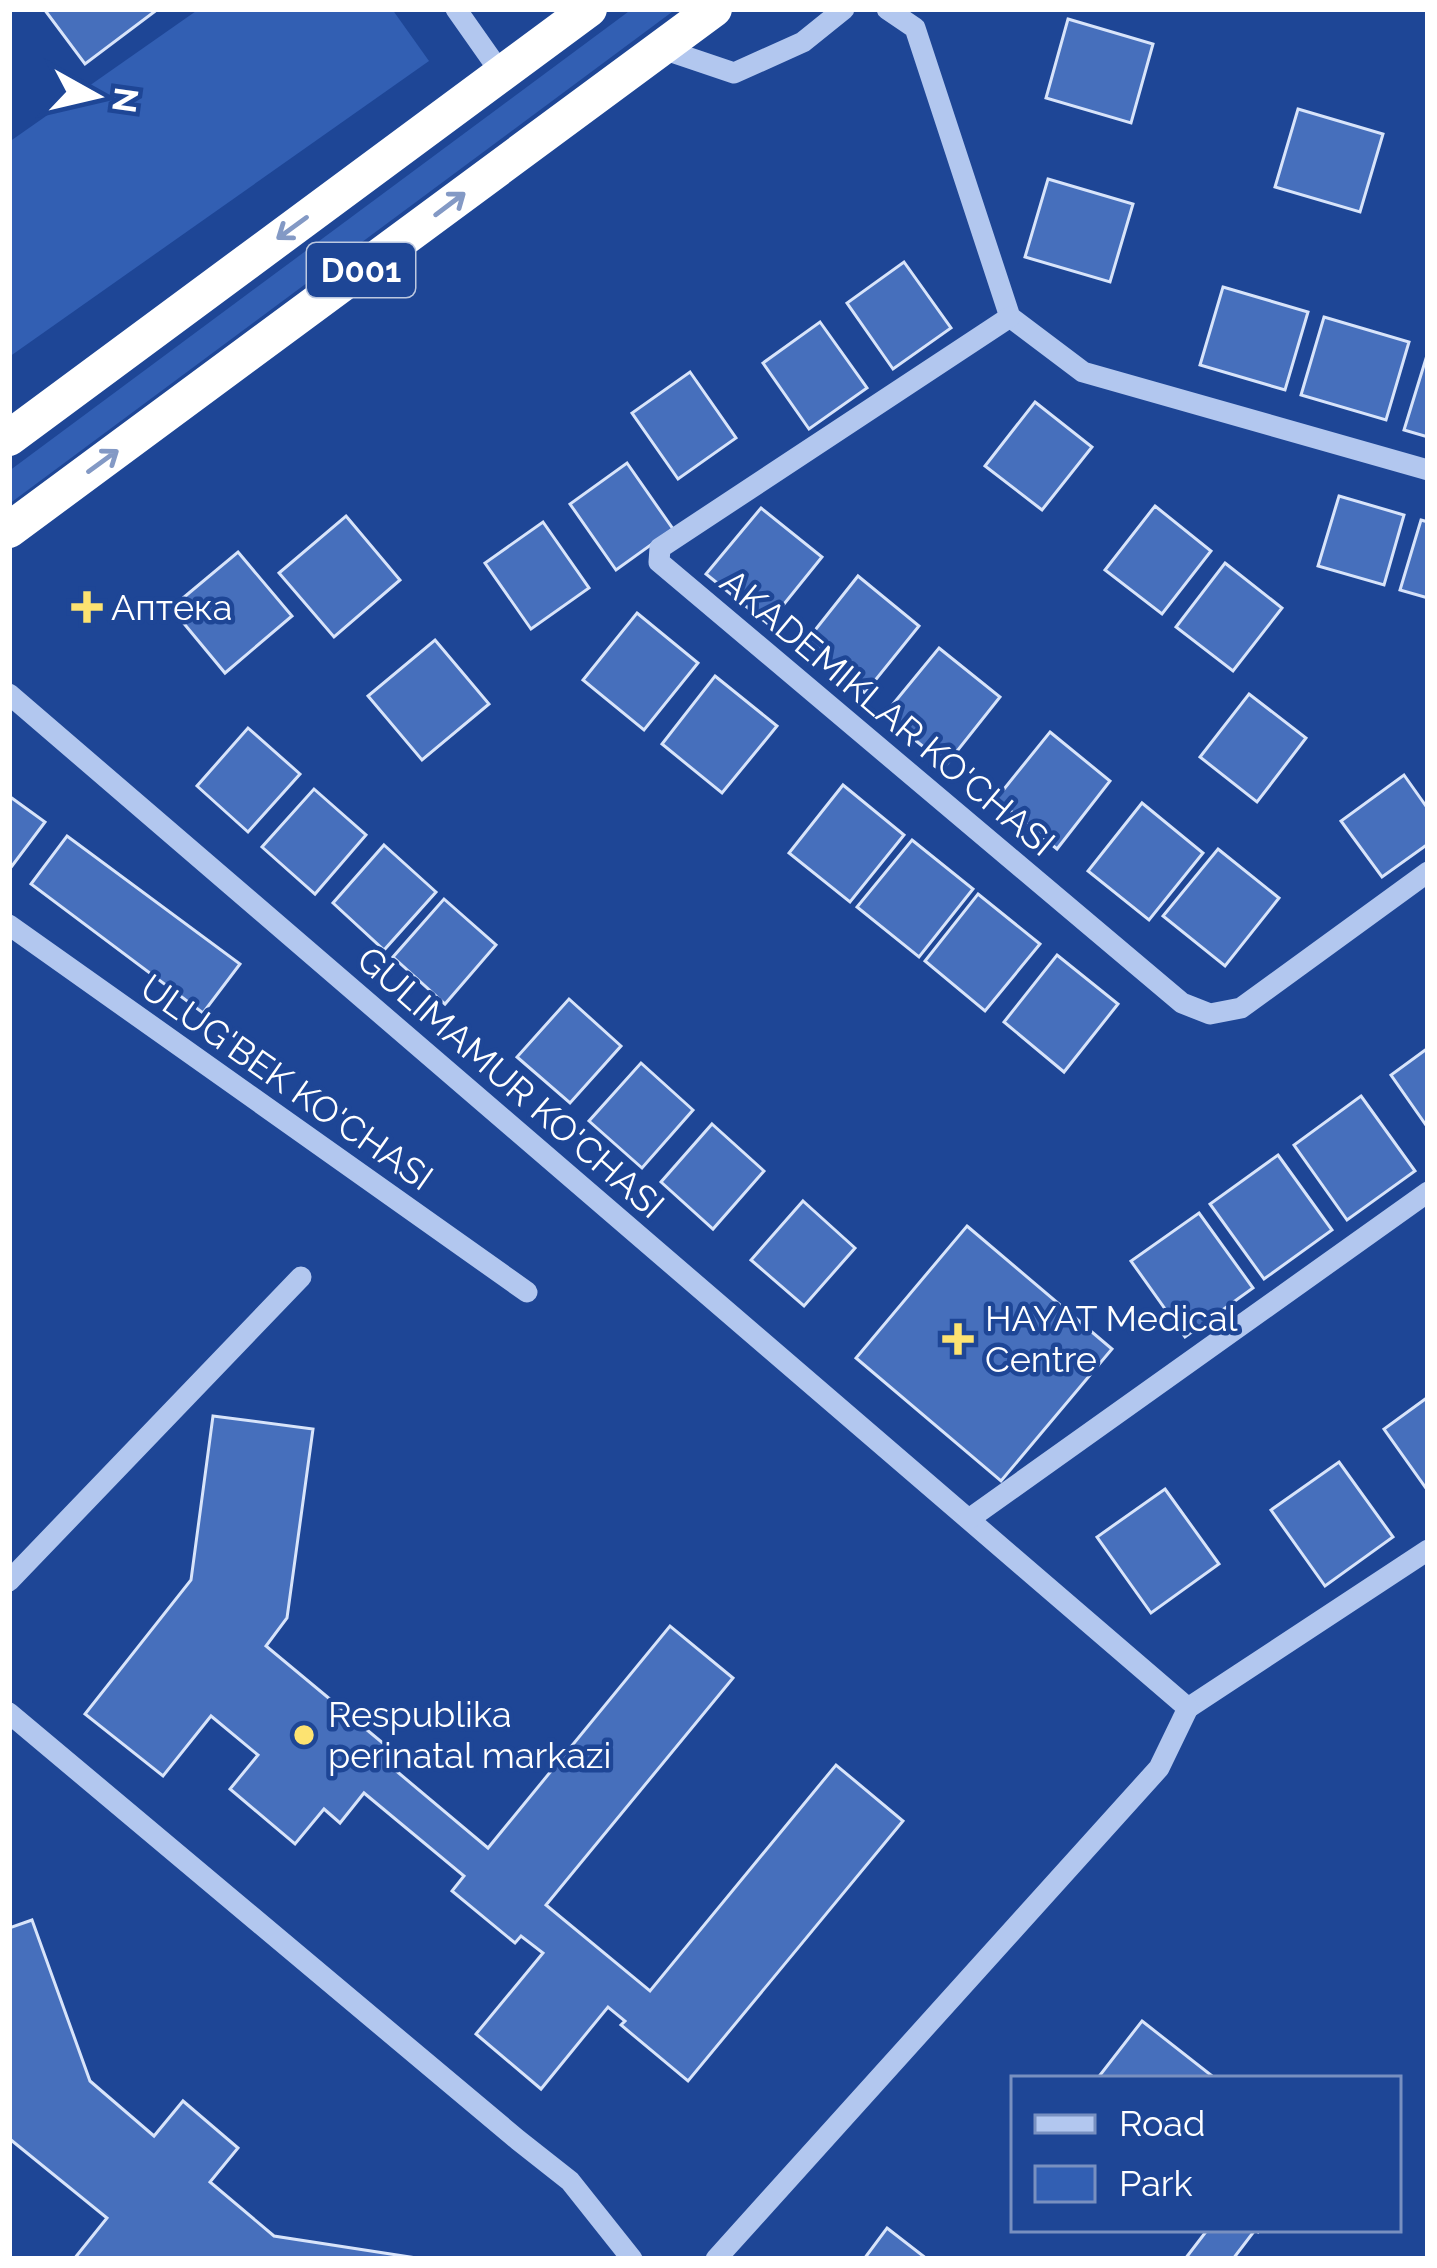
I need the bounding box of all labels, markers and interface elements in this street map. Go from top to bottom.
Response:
north arrow [36,36,156,156]
text: N [104,85,146,115]
one-way arrow [433,191,466,217]
one-way arrow [276,215,309,241]
road number: D001 [307,243,415,297]
one-way arrow [86,448,119,474]
street label: AKADEMIKLAR KO'CHASI [712,560,1064,864]
place label: Аптека [111,586,232,628]
marker: Аптека [74,594,100,620]
street label: GULIMAMUR KO'CHASI [349,938,673,1226]
street label: ULUG'BEK KO'CHASI [133,965,441,1199]
place label: HAYAT Medical Centre [985,1297,1238,1380]
marker: HAYAT Medical Centre [942,1323,974,1355]
place label: Respublika perinatal markazi [328,1693,611,1776]
marker: Respublika perinatal markazi [291,1722,317,1748]
legend [1011,2076,1401,2232]
text: Road [1119,2102,1205,2144]
text: Park [1119,2162,1193,2204]

